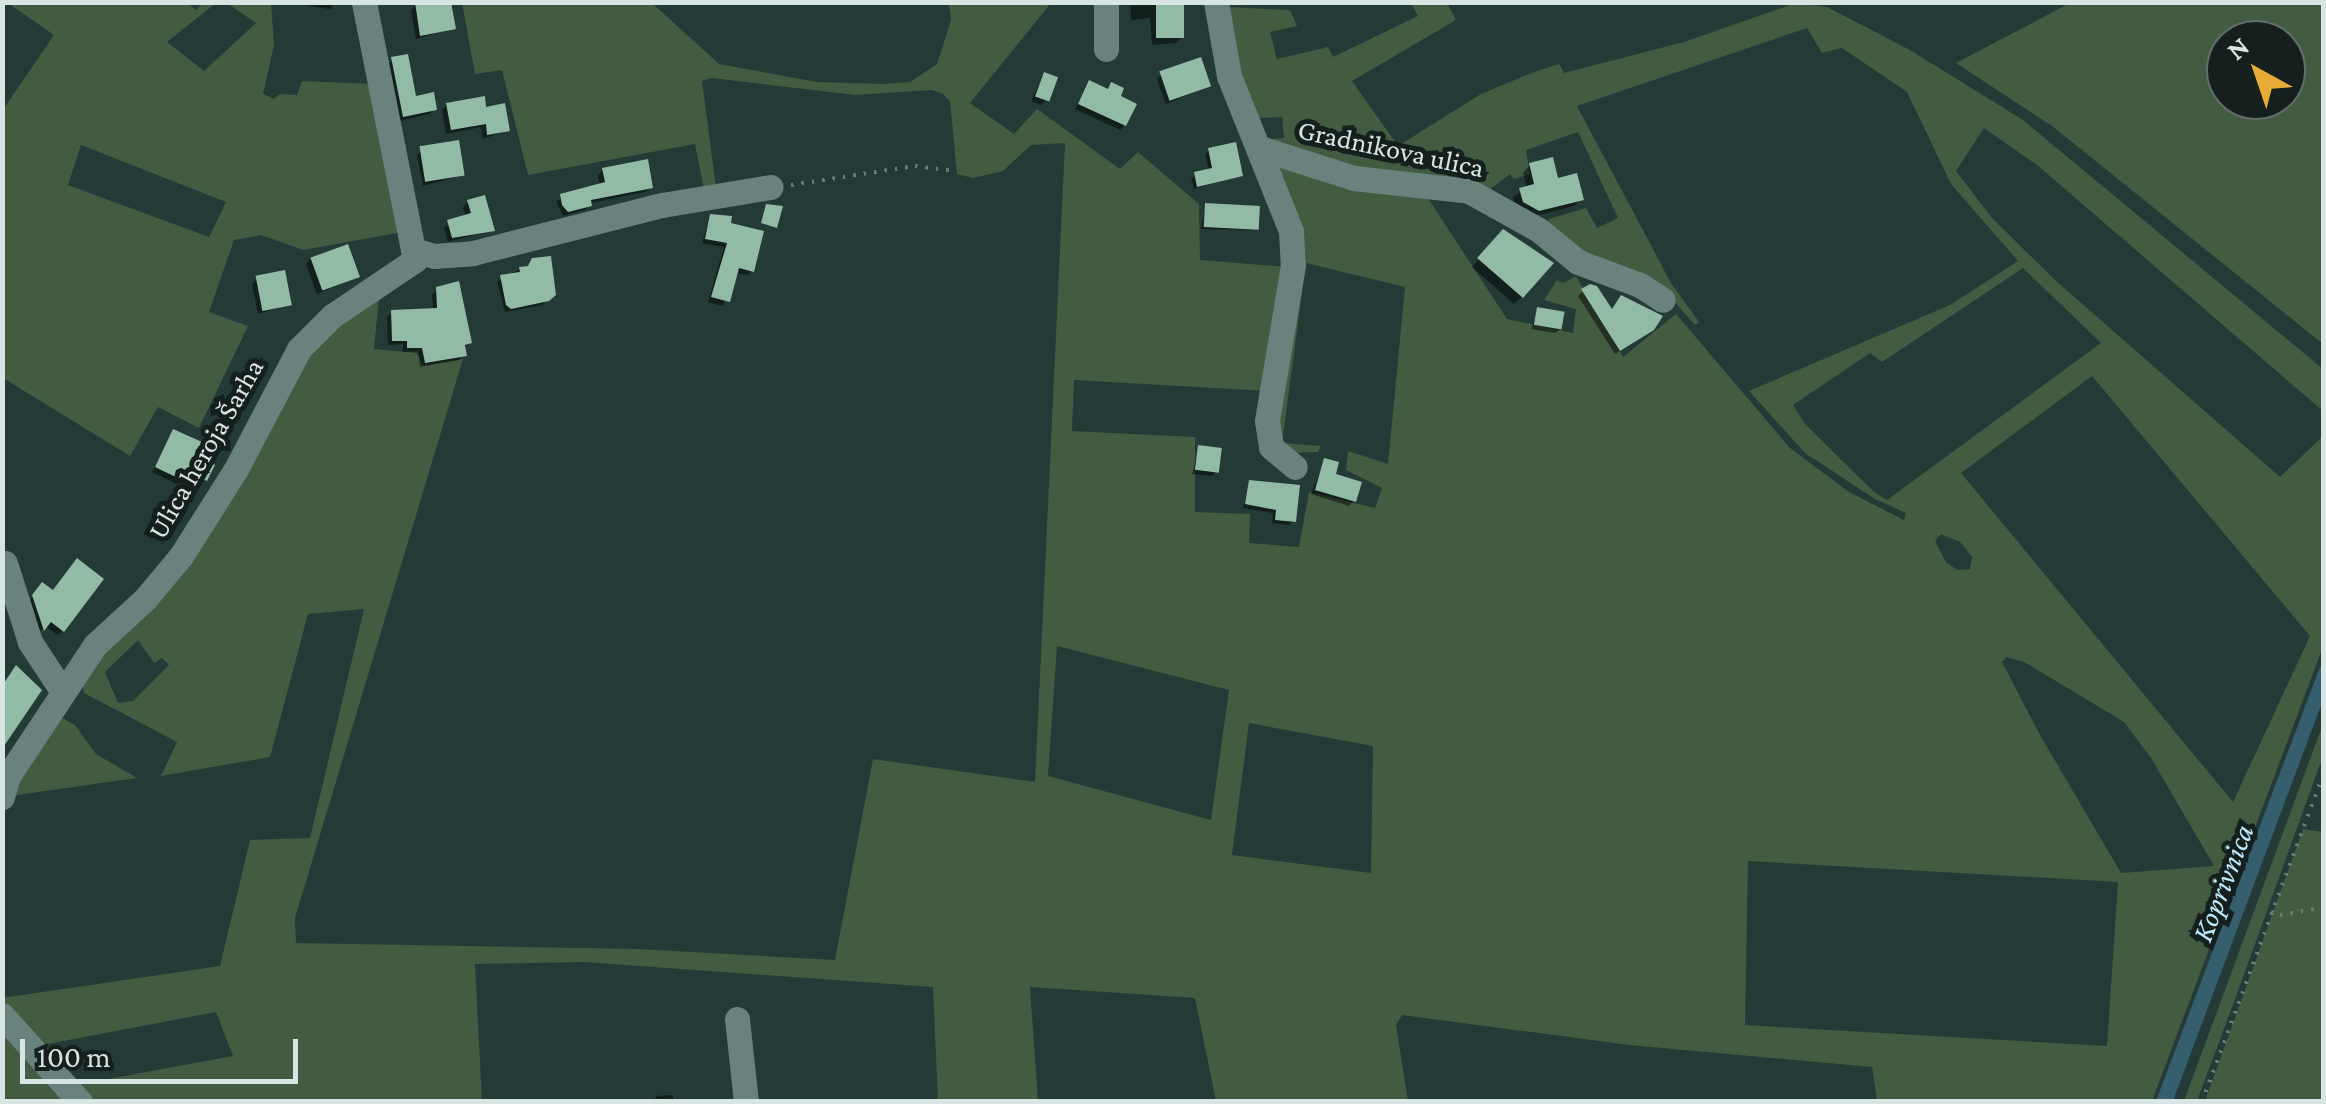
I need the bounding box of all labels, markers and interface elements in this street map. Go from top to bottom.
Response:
north arrow [2206,20,2306,120]
text: N [2220,30,2255,66]
street label: Gradnikova ulica [1295,113,1487,185]
street label: Ulica heroja Šarha [141,353,271,545]
water label: Koprivnica [2184,819,2262,947]
scale bar [25,1019,302,1081]
text: 100 m [37,1040,111,1073]

